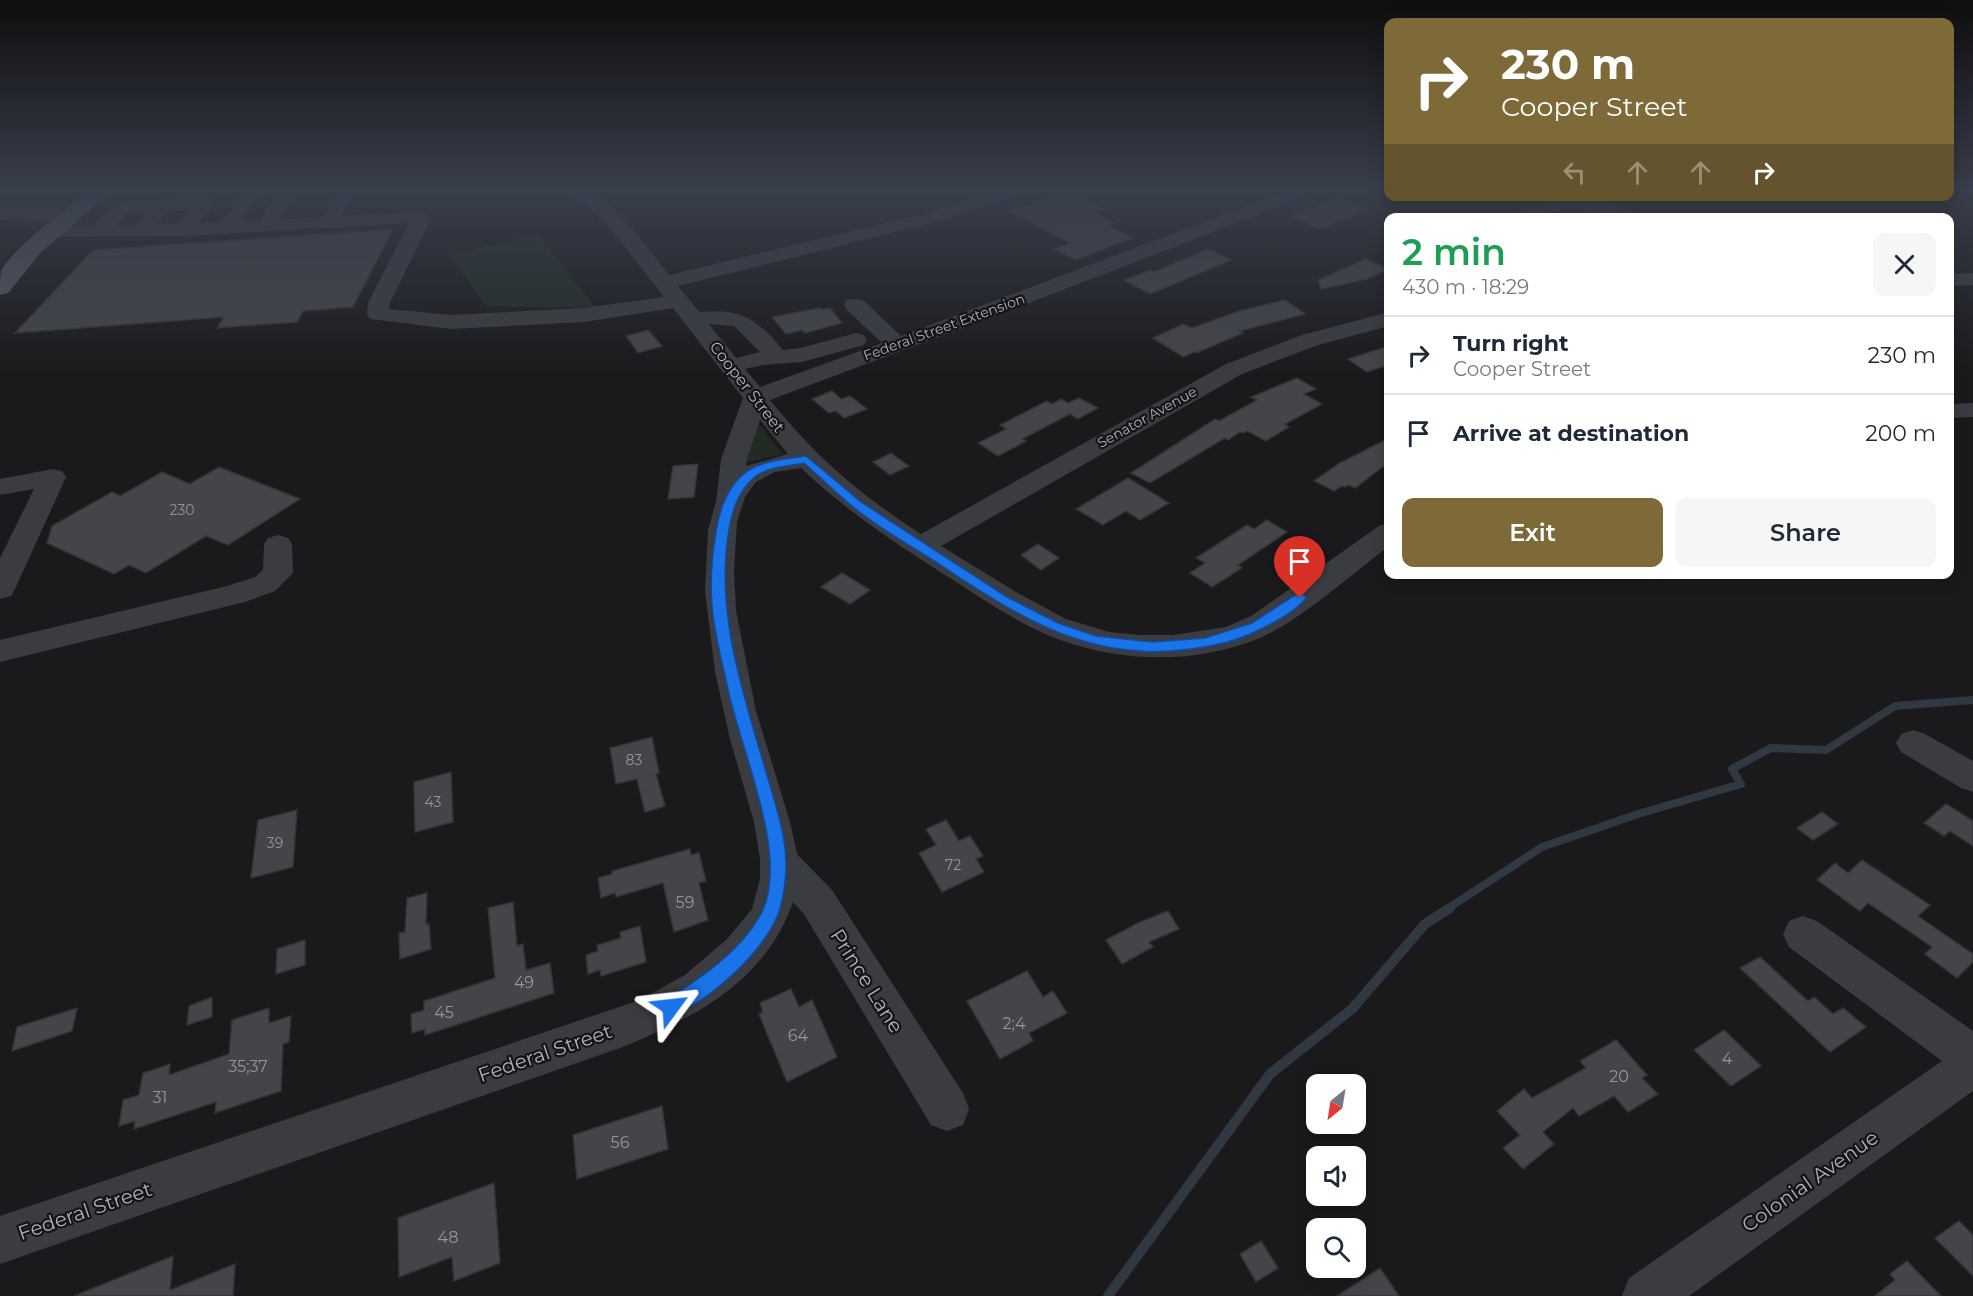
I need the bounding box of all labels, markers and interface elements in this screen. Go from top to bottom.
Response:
text: 230 m [1501,38,1635,90]
icon: right [1402,42,1480,120]
text: Cooper Street [1501,90,1688,123]
icon: left [1558,156,1591,189]
icon: ahead [1621,156,1654,189]
icon: ahead [1684,156,1717,189]
icon: right [1747,156,1780,189]
text: 2 min [1402,230,1506,274]
button: close [1873,233,1936,296]
text: 430 m · 18:29 [1402,275,1529,299]
street label: Federal Street Extension [861,289,1027,365]
text: Turn right [1453,330,1568,357]
street label: Cooper Street [705,338,789,437]
icon: right [1402,339,1435,372]
text: 230 m [1867,342,1936,369]
text: Cooper Street [1453,357,1591,381]
street label: Senator Avenue [1094,382,1200,452]
icon: arrive [1402,417,1435,450]
text: Arrive at destination [1453,420,1689,447]
text: 200 m [1865,420,1936,447]
button: Exit [1402,498,1663,567]
button: Share [1675,498,1936,567]
house number: 230 [169,501,195,519]
pin [1274,536,1325,598]
icon: arrive [1283,545,1316,578]
house number: 83 [626,751,643,769]
house number: 43 [425,793,442,811]
house number: 39 [267,834,283,852]
house number: 72 [945,856,961,874]
house number: 59 [676,893,694,912]
street label: Prince Lane [825,924,909,1038]
house number: 49 [514,973,534,992]
position arrow [639,975,703,1039]
house number: 45 [434,1003,454,1022]
house number: 2;4 [1002,1014,1026,1033]
street label: Federal Street [475,1019,615,1087]
house number: 64 [788,1026,809,1045]
house number: 4 [1722,1049,1733,1068]
house number: 35;37 [228,1057,268,1076]
house number: 20 [1609,1067,1629,1086]
north arrow [1306,1074,1366,1134]
map controls [1306,1074,1366,1278]
house number: 31 [153,1088,167,1107]
street label: Colonial Avenue [1737,1125,1883,1237]
house number: 56 [611,1133,630,1152]
button: sound [1306,1146,1366,1206]
street label: Federal Street [15,1177,155,1245]
button: search [1306,1218,1366,1278]
house number: 48 [438,1228,458,1247]

